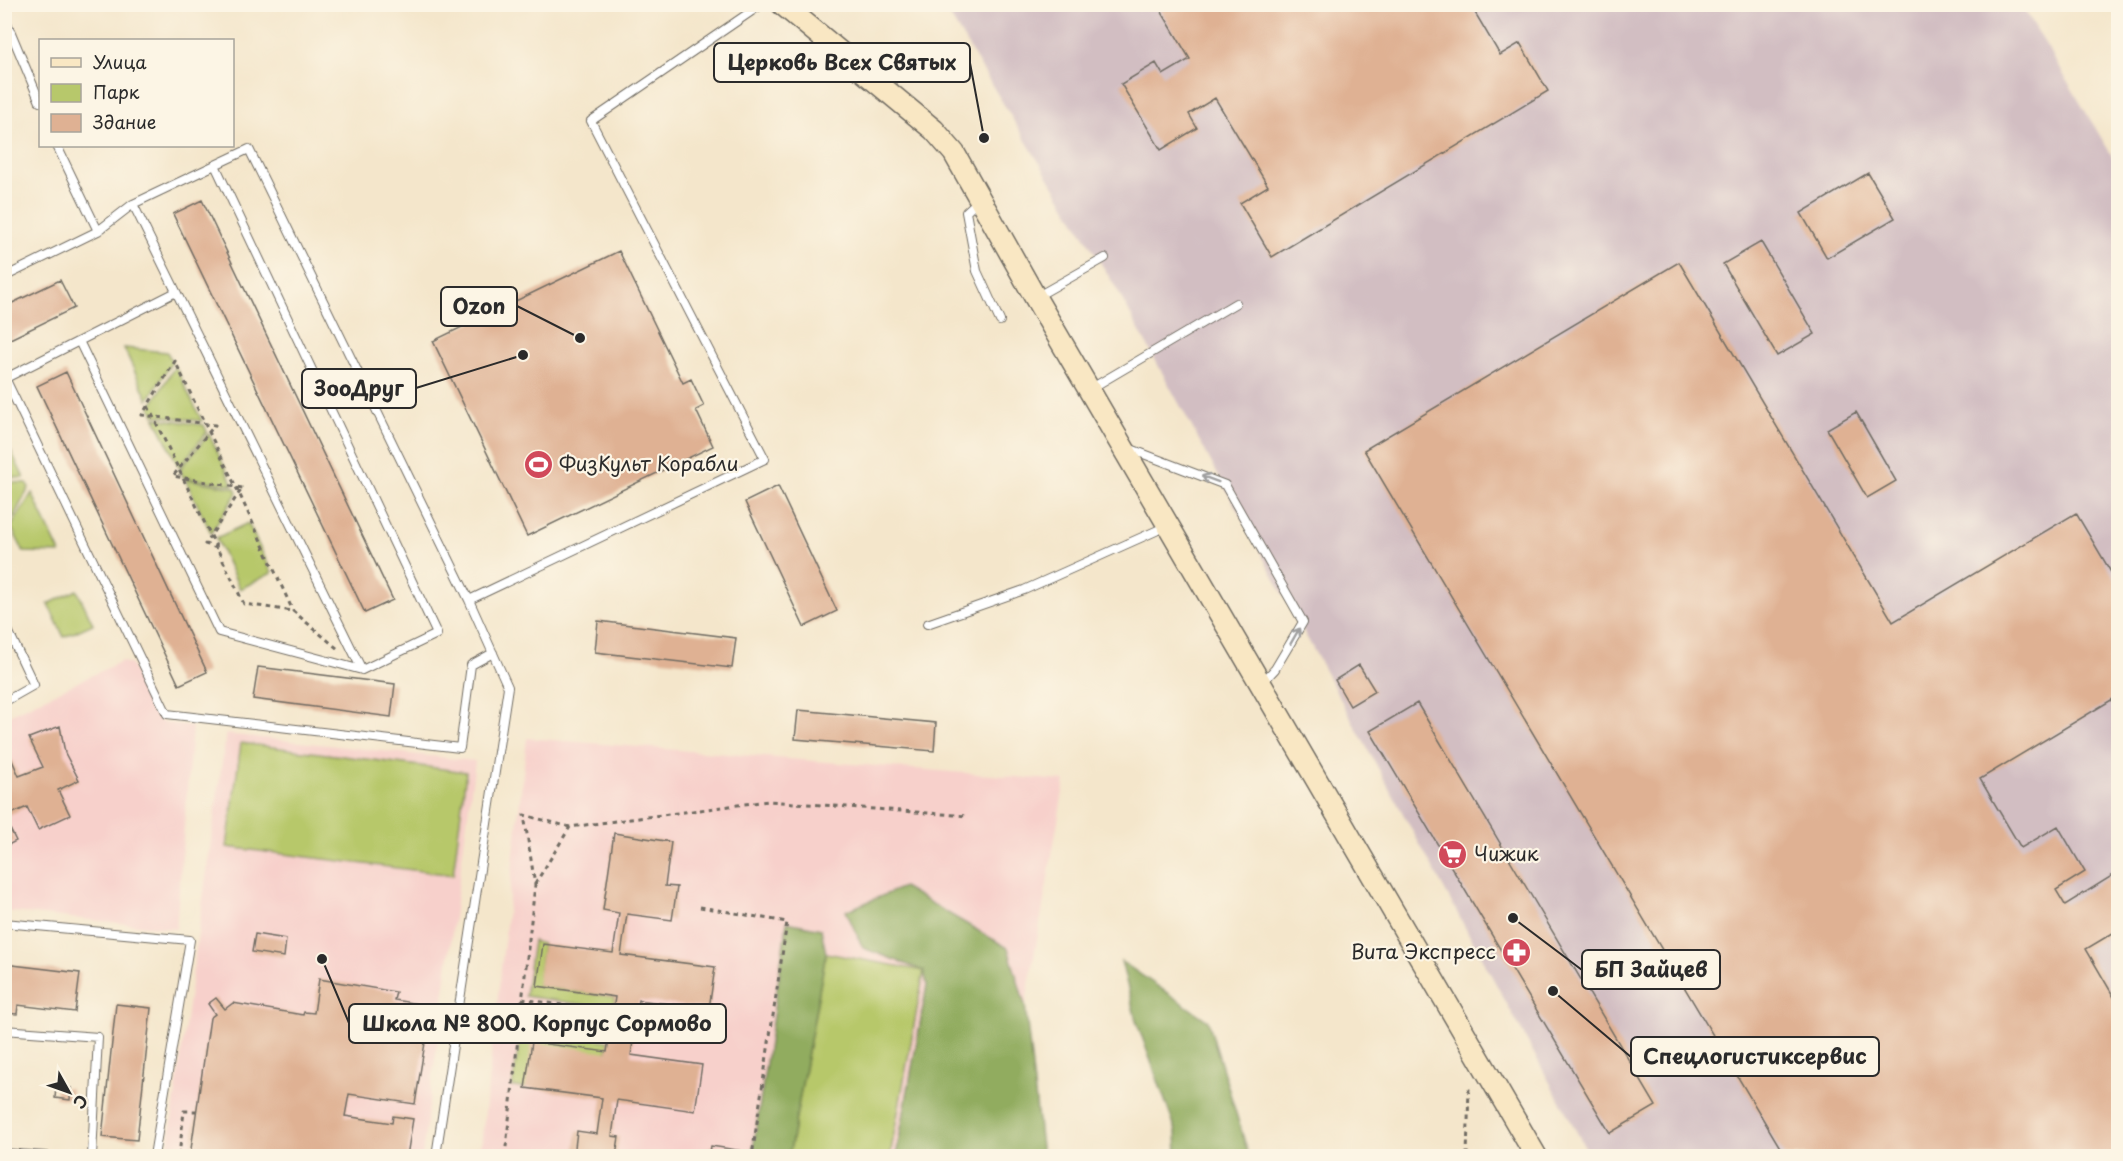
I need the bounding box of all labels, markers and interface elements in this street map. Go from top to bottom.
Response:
legend [39,39,234,147]
callout: Церковь Всех Святых [714,43,970,82]
text: Церковь Всех Святых [728,45,956,77]
text: Улица [93,48,147,75]
text: Парк [93,78,140,105]
text: Здание [93,108,156,135]
callout: Ozon [441,287,517,326]
text: Ozon [453,289,505,321]
callout: ЗооДруг [302,369,416,408]
text: ЗооДруг [313,371,404,403]
sports icon: ФизКульт Корабли [522,448,554,480]
place label: ФизКульт Корабли [559,448,738,478]
one-way arrow [1201,472,1220,483]
one-way arrow [1289,628,1301,645]
supermarket icon: Чижик [1437,838,1469,870]
place label: Чижик [1474,838,1539,868]
place label: Вита Экспресс [1351,936,1496,966]
pharmacy icon: Вита Экспресс [1501,936,1533,968]
callout: БП Зайцев [1582,950,1720,989]
text: БП Зайцев [1594,952,1708,984]
callout: Школа № 800. Корпус Сормово [349,1004,726,1043]
text: Школа № 800. Корпус Сормово [362,1006,712,1038]
callout: Спецлогистиксервис [1631,1037,1879,1076]
text: Спецлогистиксервис [1643,1039,1867,1071]
north arrow [39,1062,99,1122]
text: С [68,1090,94,1115]

